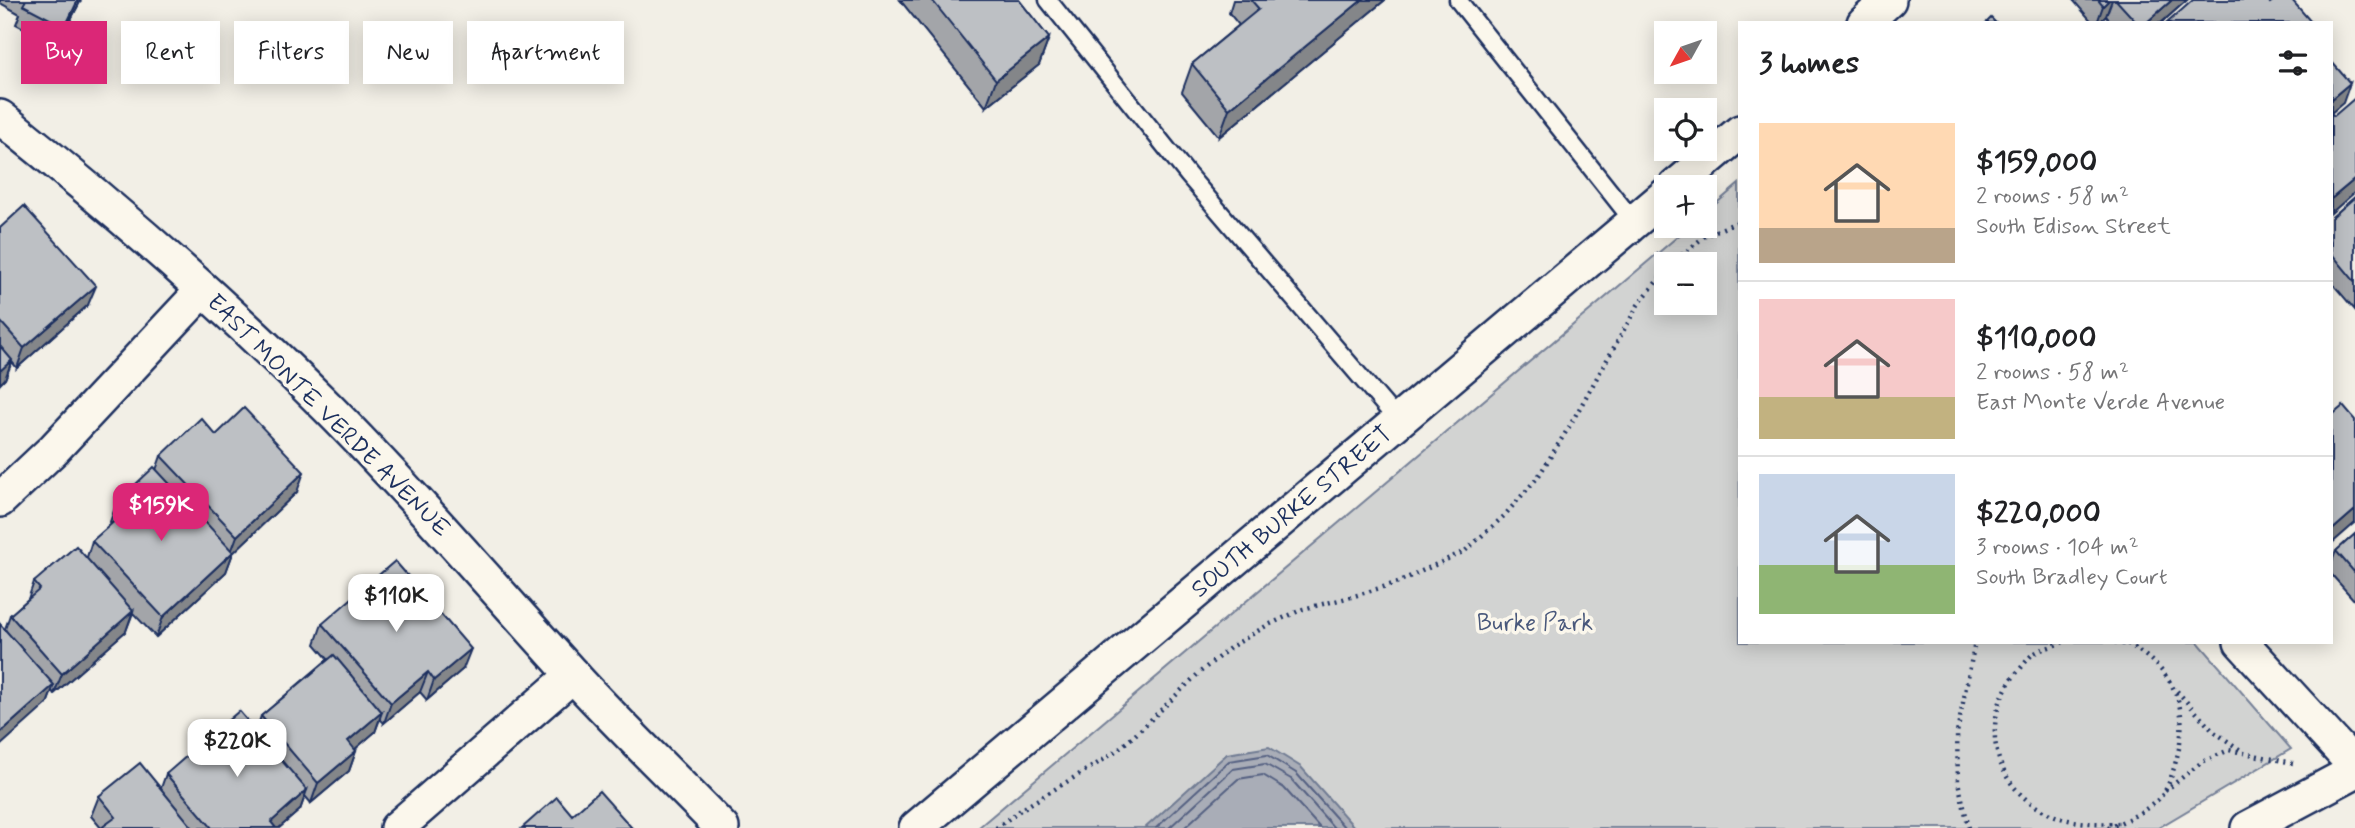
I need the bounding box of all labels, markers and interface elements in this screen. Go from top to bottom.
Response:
chip: Buy [21,21,107,84]
chip: Rent [121,21,220,84]
chip: Filters [234,21,349,84]
chip: New [363,21,453,84]
chip: Apartment [467,21,624,84]
north arrow [1654,21,1717,84]
map controls [1654,21,1717,315]
text: 3 homes [1759,44,1859,83]
icon: filters [2274,44,2312,82]
button: locate [1654,98,1717,161]
text: $159,000 [1976,143,2097,182]
icon: home [1815,151,1899,235]
button: + [1654,175,1717,238]
text: 2 rooms · 58 m² [1976,182,2129,212]
text: South Edison Street [1976,212,2171,242]
button: − [1654,252,1717,315]
street label: EAST MONTE VERDE AVENUE [200,288,456,544]
text: $110,000 [1976,319,2096,358]
icon: home [1815,327,1899,411]
text: 2 rooms · 58 m² [1976,358,2129,388]
text: East Monte Verde Avenue [1976,388,2225,418]
street label: SOUTH BURKE STREET [1185,419,1399,605]
pin: $159K [112,484,210,543]
text: $159K [129,491,193,521]
text: $220,000 [1976,494,2101,533]
icon: home [1815,502,1899,586]
text: 3 rooms · 104 m² [1976,533,2139,563]
text: South Bradley Court [1976,563,2168,593]
pin: $110K [347,574,445,634]
text: $110K [364,582,428,612]
park label: Burke Park [1477,608,1593,639]
pin: $220K [188,720,286,779]
text: $220K [204,727,271,757]

